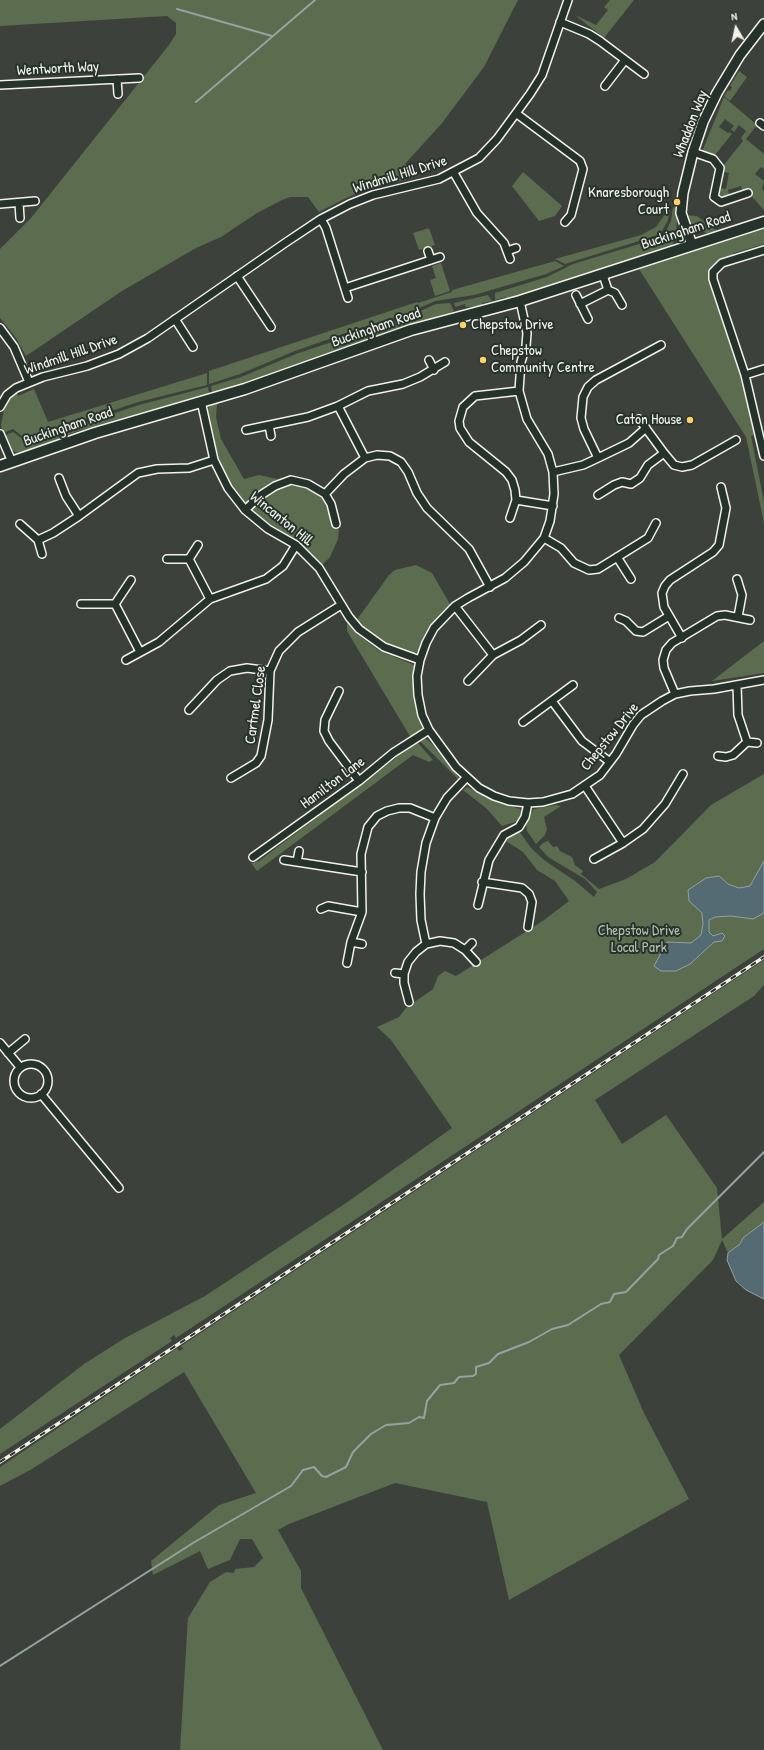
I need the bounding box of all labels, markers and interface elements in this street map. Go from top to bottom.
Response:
north arrow [716,8,756,48]
text: N [730,9,738,24]
street label: Wentworth Way [16,58,100,80]
street label: Whaddon Way [670,88,712,160]
street label: Windmill Hill Drive [351,152,449,198]
place label: Knaresborough Court [588,184,669,219]
marker: Knaresborough Court [672,197,682,207]
street label: Buckingham Road [639,208,733,254]
street label: Buckingham Road [329,304,423,352]
place label: Chepstow Drive [471,316,554,334]
marker: Chepstow Drive [458,320,468,330]
street label: Windmill Hill Drive [22,331,120,379]
place label: Chepstow Community Centre [491,342,595,377]
marker: Chepstow Community Centre [478,355,488,365]
street label: Buckingham Road [21,403,115,451]
place label: Caton House [616,411,682,429]
marker: Caton House [685,415,695,425]
street label: Wincanton Hill [246,488,316,550]
street label: Cartmel Close [242,665,270,745]
street label: Chepstow Drive [577,699,643,775]
street label: Hamilton Lane [297,753,369,813]
park label: Chepstow Drive Local Park [598,922,680,957]

